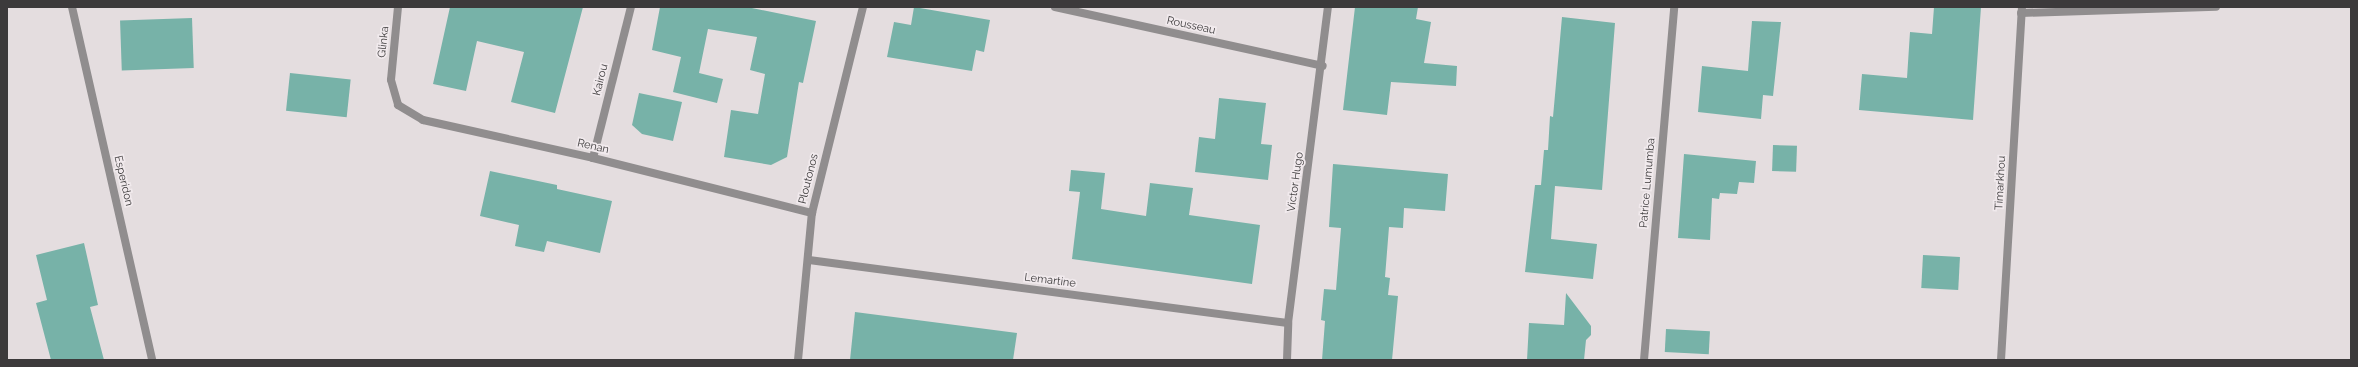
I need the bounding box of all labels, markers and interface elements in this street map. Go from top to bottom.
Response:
street label: Rousseau [1165,14,1217,38]
street label: Glinka [376,26,392,58]
street label: Kairou [591,63,611,97]
street label: Renan [576,137,610,157]
street label: Patrice Lumumba [1637,137,1659,229]
street label: Victor Hugo [1285,151,1307,213]
street label: Ploutonos [796,153,822,205]
street label: Esperidon [111,155,135,207]
street label: Timarkhou [1993,155,2009,211]
street label: Lemartine [1024,271,1076,291]

